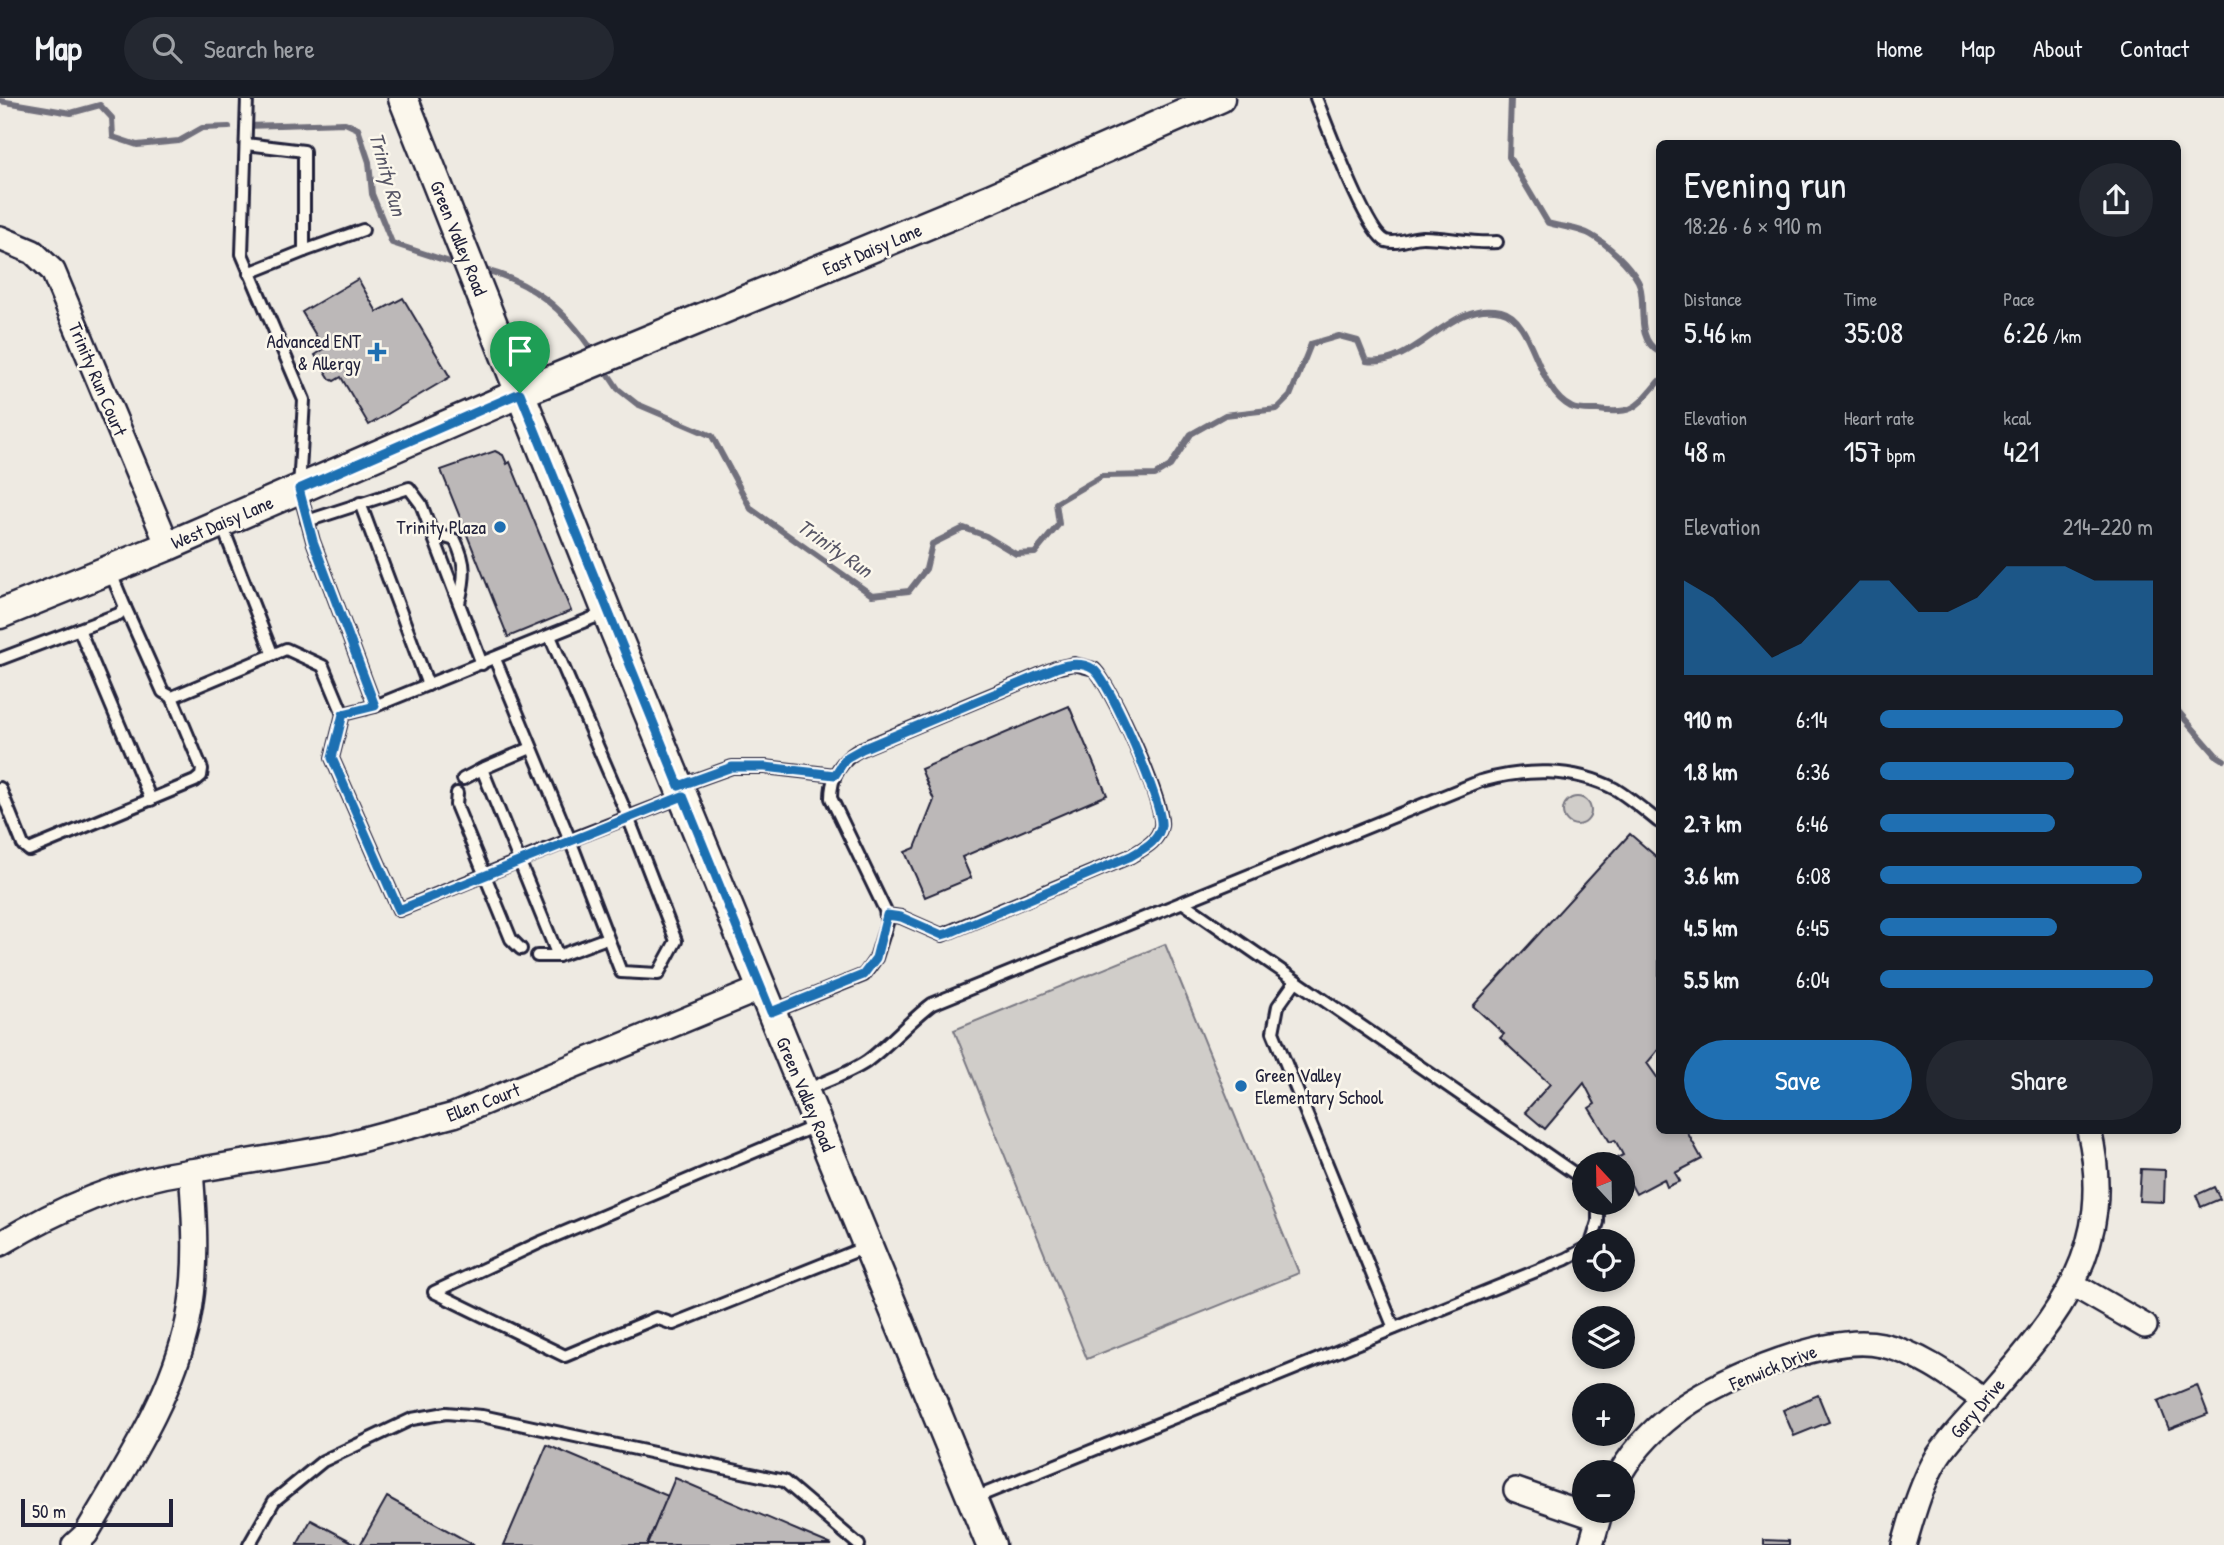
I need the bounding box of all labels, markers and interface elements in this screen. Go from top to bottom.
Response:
search box [124,17,614,80]
text: Map [35,26,82,70]
icon: search [148,29,186,67]
text: Search here [204,31,315,66]
text: Home [1876,32,1923,64]
text: Map [1961,32,1995,64]
text: About [2033,32,2082,64]
text: Contact [2120,32,2189,64]
water label: Trinity Run [362,129,414,220]
text: Evening run [1684,158,1847,210]
button: share [2079,163,2153,237]
street label: Green Valley Road [424,177,494,300]
text: 18:26 · 6 × 910 m [1684,210,1822,241]
street label: East Daisy Lane [819,216,926,282]
text: Distance [1684,286,1742,312]
text: Time [1844,286,1877,312]
text: Pace [2003,286,2035,312]
text: 5.46 [1684,312,1726,352]
text: 35:08 [1844,312,1903,352]
text: 6:26 [2003,312,2048,352]
street label: Trinity Run Court [62,318,134,440]
pin [490,321,550,393]
text: km [1726,323,1752,349]
text: /km [2048,323,2082,349]
place label: Advanced ENT & Allergy [267,328,362,376]
icon: arrive [501,332,539,370]
marker: Advanced ENT & Allergy [367,342,387,362]
text: Elevation [1684,405,1747,431]
text: Heart rate [1844,405,1915,431]
text: kcal [2003,405,2031,431]
text: 48 [1684,431,1708,471]
text: 157 [1844,431,1882,471]
text: 421 [2003,431,2040,471]
text: m [1708,442,1726,468]
text: bpm [1882,442,1915,468]
street label: West Daisy Lane [167,489,277,555]
text: Elevation [1684,511,1760,542]
text: 214–220 m [2063,511,2153,542]
water label: Trinity Run [792,512,879,585]
place label: Trinity Plaza [397,514,487,540]
marker: Trinity Plaza [492,519,508,535]
text: 910 m [1684,704,1732,735]
text: 6:14 [1796,704,1828,735]
text: 1.8 km [1684,756,1738,787]
text: 6:36 [1796,756,1830,787]
text: 2.7 km [1684,808,1742,839]
text: 6:46 [1796,808,1828,839]
text: 3.6 km [1684,860,1739,891]
text: 6:08 [1796,860,1831,891]
text: 4.5 km [1684,912,1738,943]
text: 6:45 [1796,912,1829,943]
text: 5.5 km [1684,964,1739,995]
text: 6:04 [1796,964,1829,995]
street label: Green Valley Road [770,1033,842,1156]
button: Save [1684,1040,1912,1120]
button: Share [1926,1040,2153,1120]
place label: Green Valley Elementary School [1255,1062,1384,1110]
street label: Ellen Court [443,1076,524,1128]
marker: Green Valley Elementary School [1233,1078,1249,1094]
north arrow [1572,1152,1634,1214]
map controls [1572,1152,1635,1523]
button: locate [1572,1229,1635,1292]
button: layers [1572,1306,1635,1369]
street label: Fenwick Drive [1725,1338,1821,1397]
street label: Gary Drive [1944,1372,2011,1444]
button: + [1572,1383,1635,1446]
button: − [1572,1460,1635,1523]
scale bar [21,1496,173,1528]
text: 50 m [32,1498,66,1524]

